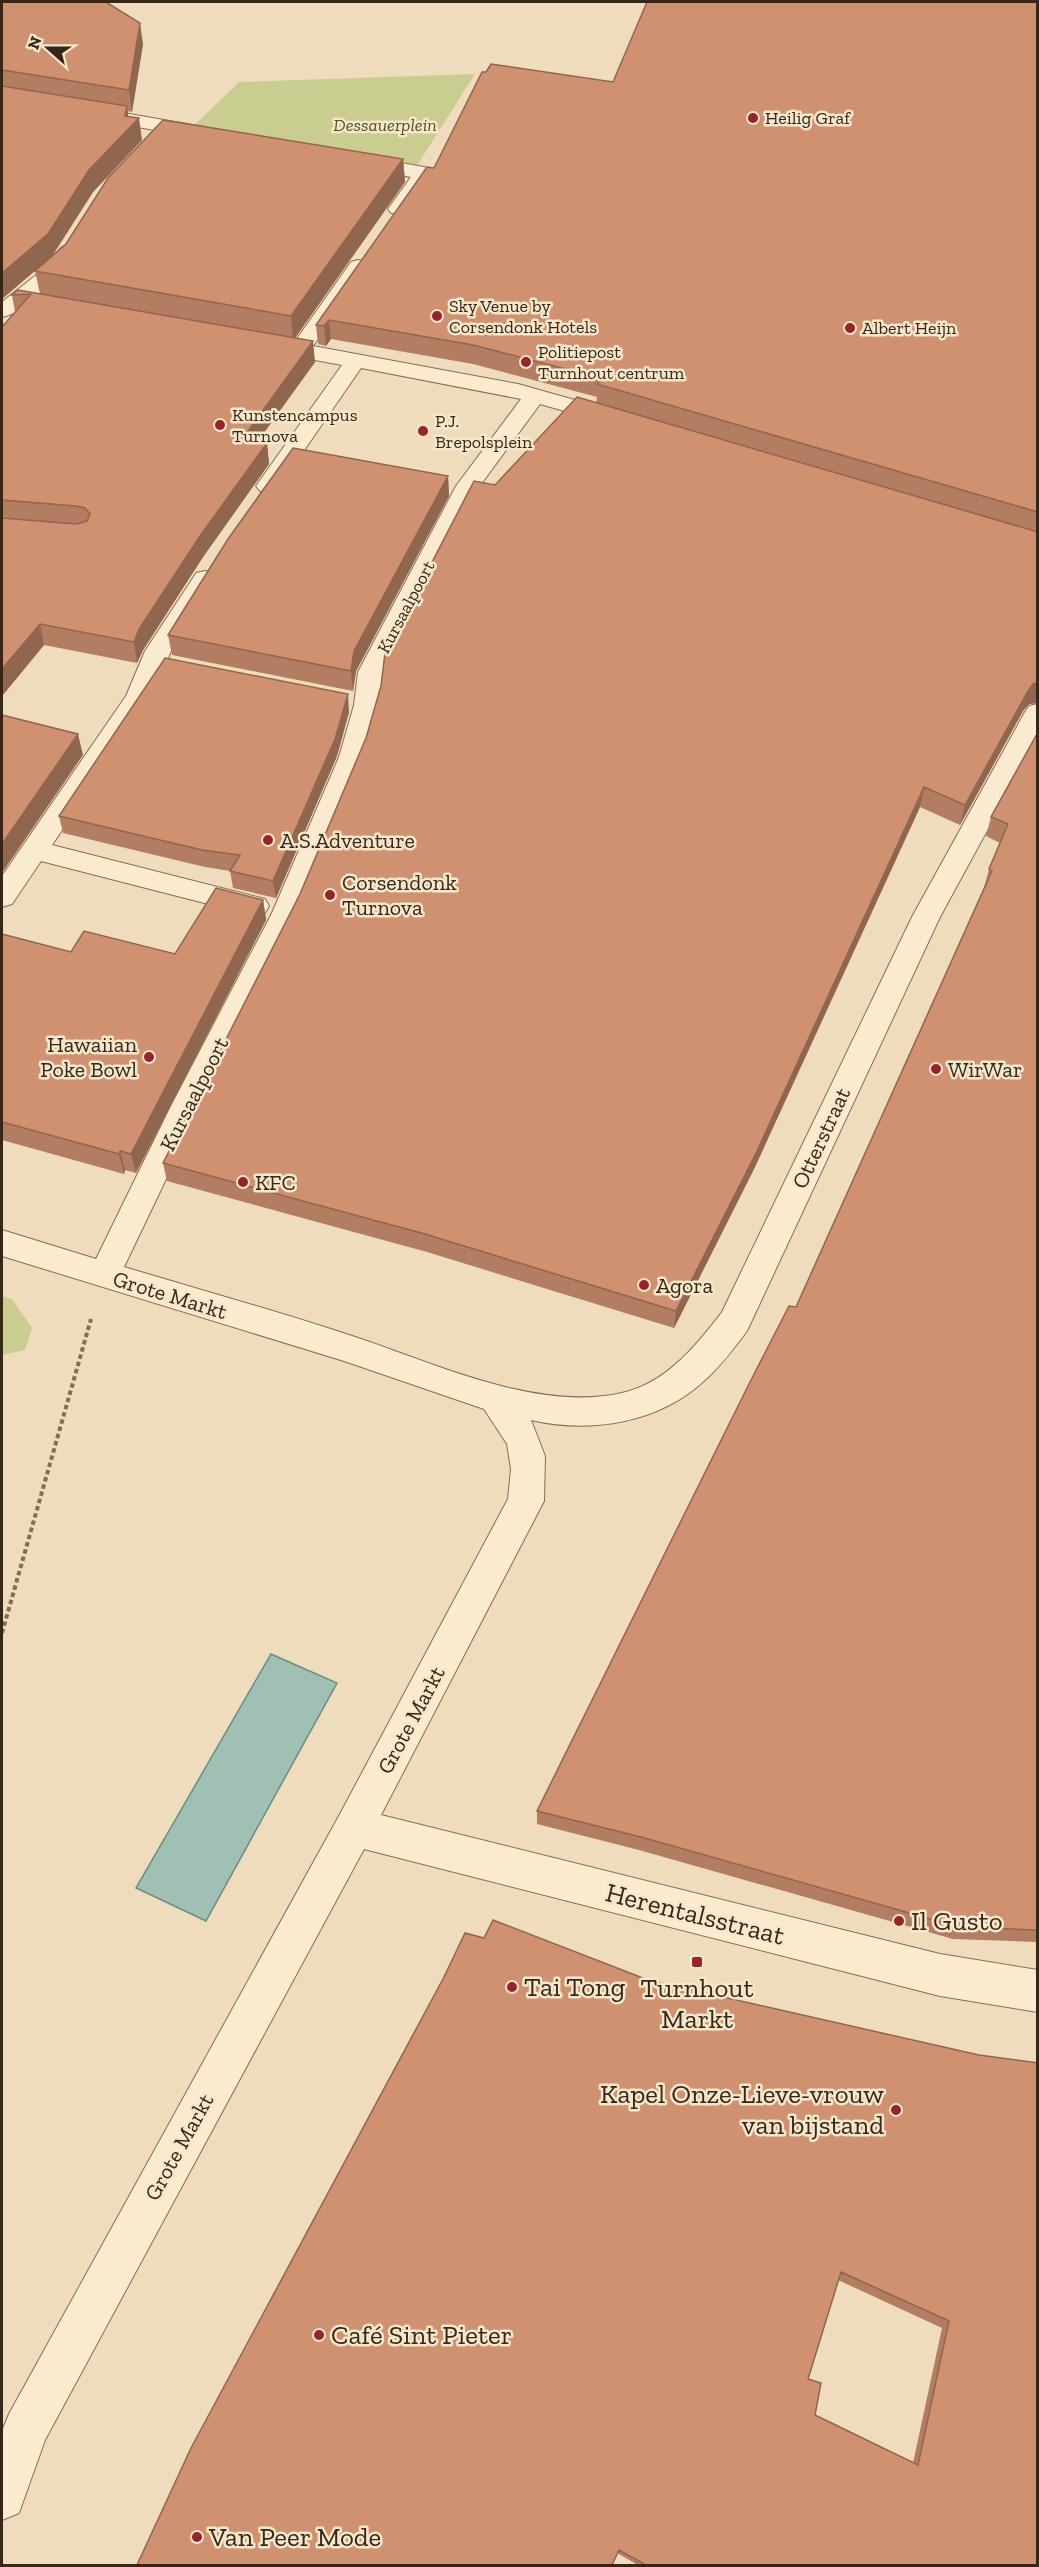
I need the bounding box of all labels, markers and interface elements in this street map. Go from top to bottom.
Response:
north arrow [18,18,78,78]
text: N [23,34,46,52]
place label: Heilig Graf [765,107,851,129]
marker: Heilig Graf [746,111,760,125]
park label: Dessauerplein [333,114,437,136]
place label: Sky Venue by Corsendonk Hotels [449,295,597,338]
marker: Sky Venue by Corsendonk Hotels [430,309,444,323]
place label: Albert Heijn [862,317,957,339]
marker: Albert Heijn [843,321,857,335]
place label: Politiepost Turnhout centrum [538,341,685,384]
marker: Politiepost Turnhout centrum [519,355,533,369]
place label: Kunstencampus Turnova [232,404,358,447]
place label: P.J. Brepolsplein [435,410,533,453]
marker: Kunstencampus Turnova [213,418,227,432]
marker: P.J. Brepolsplein [416,424,430,438]
street label: Kursaalpoort [372,557,440,657]
place label: A.S.Adventure [280,827,415,854]
marker: A.S.Adventure [261,833,275,847]
place label: Corsendonk Turnova [342,869,457,921]
marker: Corsendonk Turnova [323,888,337,902]
place label: Hawaiian Poke Bowl [40,1031,137,1083]
street label: Kursaalpoort [154,1032,235,1156]
marker: Hawaiian Poke Bowl [142,1050,156,1064]
place label: WirWar [948,1056,1022,1083]
marker: WirWar [929,1062,943,1076]
street label: Otterstraat [786,1082,856,1193]
place label: KFC [255,1169,296,1196]
marker: KFC [236,1175,250,1189]
street label: Grote Markt [110,1265,231,1325]
place label: Agora [656,1272,714,1299]
marker: Agora [637,1278,651,1292]
street label: Grote Markt [371,1661,451,1778]
street label: Herentalsstraat [602,1876,788,1952]
place label: Il Gusto [911,1905,1003,1937]
marker: Il Gusto [892,1914,906,1928]
marker: Turnhout Markt [690,1955,704,1969]
place label: Tai Tong [524,1971,626,2003]
place label: Turnhout Markt [641,1972,753,2035]
marker: Tai Tong [505,1980,519,1994]
place label: Kapel Onze-Lieve-vrouw van bijstand [600,2078,884,2141]
street label: Grote Markt [139,2088,220,2205]
marker: Kapel Onze-Lieve-vrouw van bijstand [889,2103,903,2117]
place label: Café Sint Pieter [331,2319,512,2351]
marker: Café Sint Pieter [312,2328,326,2342]
place label: Van Peer Mode [208,2521,381,2553]
marker: Van Peer Mode [190,2530,204,2544]

